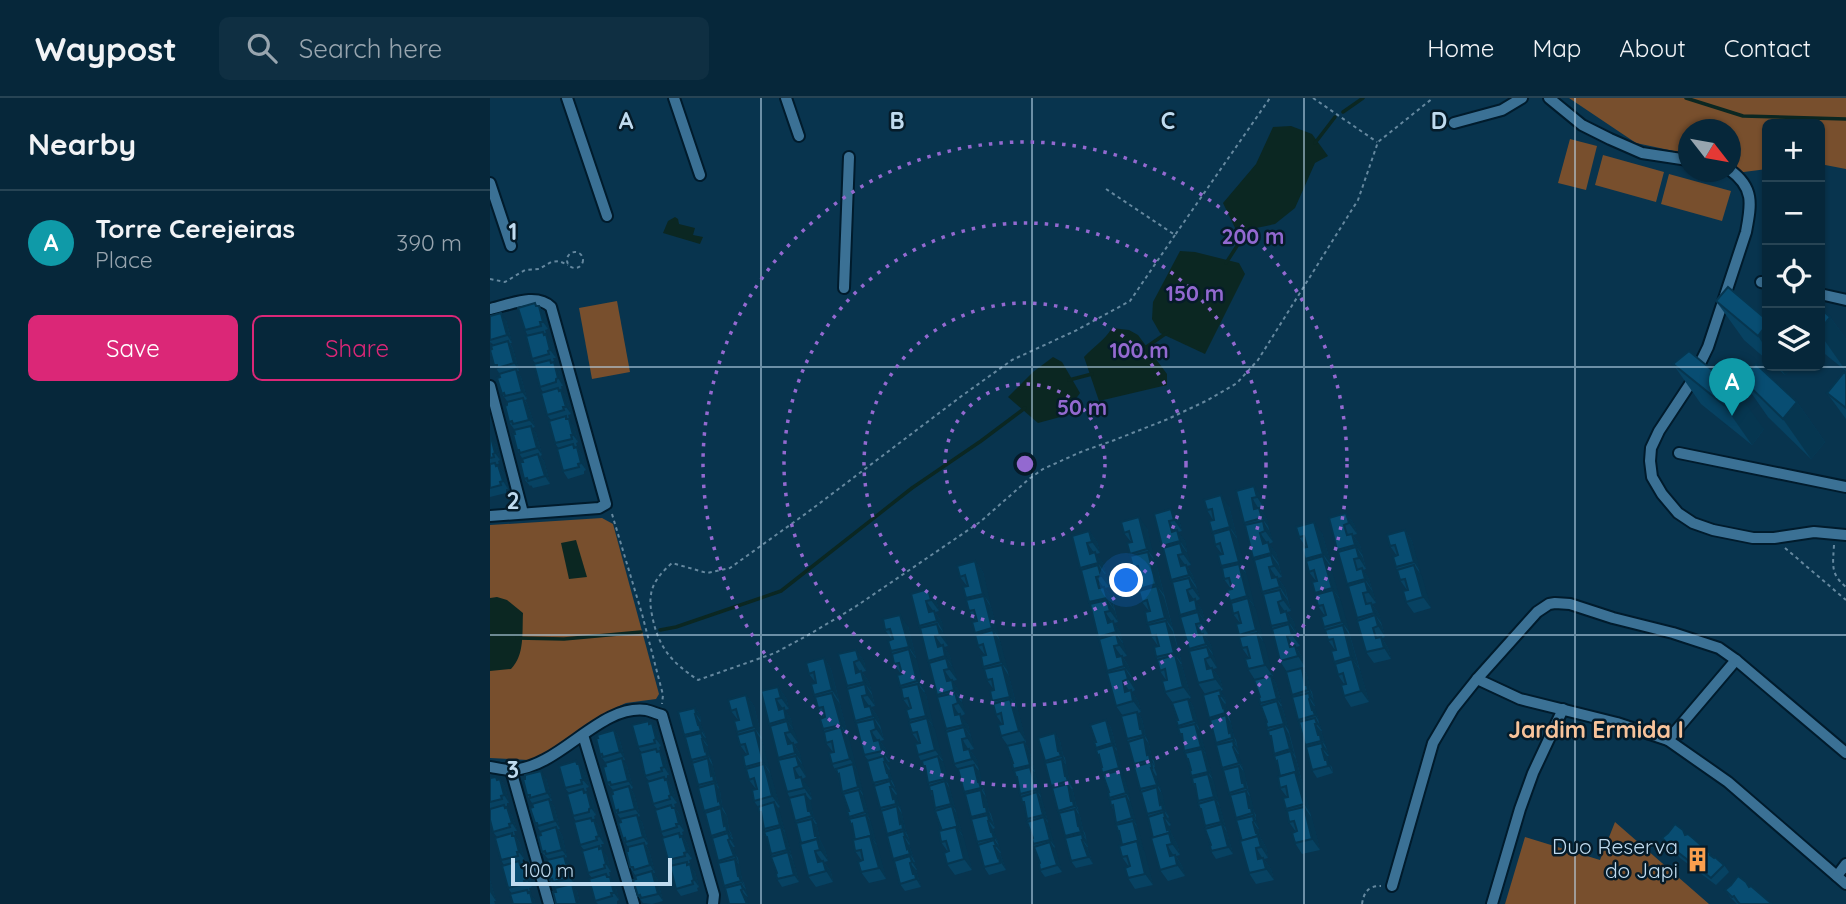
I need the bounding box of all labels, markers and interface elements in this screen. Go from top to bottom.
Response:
search box [219,17,709,80]
text: Waypost [35,28,177,69]
icon: search [243,29,281,67]
text: Search here [299,32,442,65]
text: Home [1427,33,1494,63]
text: Map [1532,33,1581,63]
text: About [1619,33,1686,63]
text: Contact [1724,33,1811,63]
text: A [619,106,634,135]
text: B [889,106,905,135]
text: C [1161,106,1175,135]
text: D [1431,106,1447,135]
north arrow [1678,119,1741,182]
map controls [1762,119,1825,371]
button: + [1762,119,1825,182]
text: Nearby [28,125,136,163]
button: − [1762,182,1825,245]
text: Torre Cerejeiras [95,212,295,245]
text: 1 [509,217,517,246]
text: 200 m [1222,223,1284,249]
text: A [44,228,58,257]
text: 390 m [396,228,462,257]
text: Place [95,245,153,274]
button: locate [1762,245,1825,308]
text: 150 m [1166,280,1224,306]
button: layers [1762,308,1825,371]
button: Save [28,315,238,381]
button: Share [252,315,462,381]
text: 100 m [1109,337,1169,363]
pin: A [1709,358,1755,416]
text: 50 m [1057,394,1107,420]
centre of rings [1013,452,1037,476]
text: 2 [506,486,520,515]
your location [1109,563,1143,597]
district label: Jardim Ermida I [1508,715,1684,744]
text: 3 [507,755,519,784]
place label: Duo Reserva do Japi [1552,833,1678,883]
building icon: Duo Reserva do Japi [1684,845,1712,873]
scale bar [511,855,672,887]
text: 100 m [522,858,574,882]

